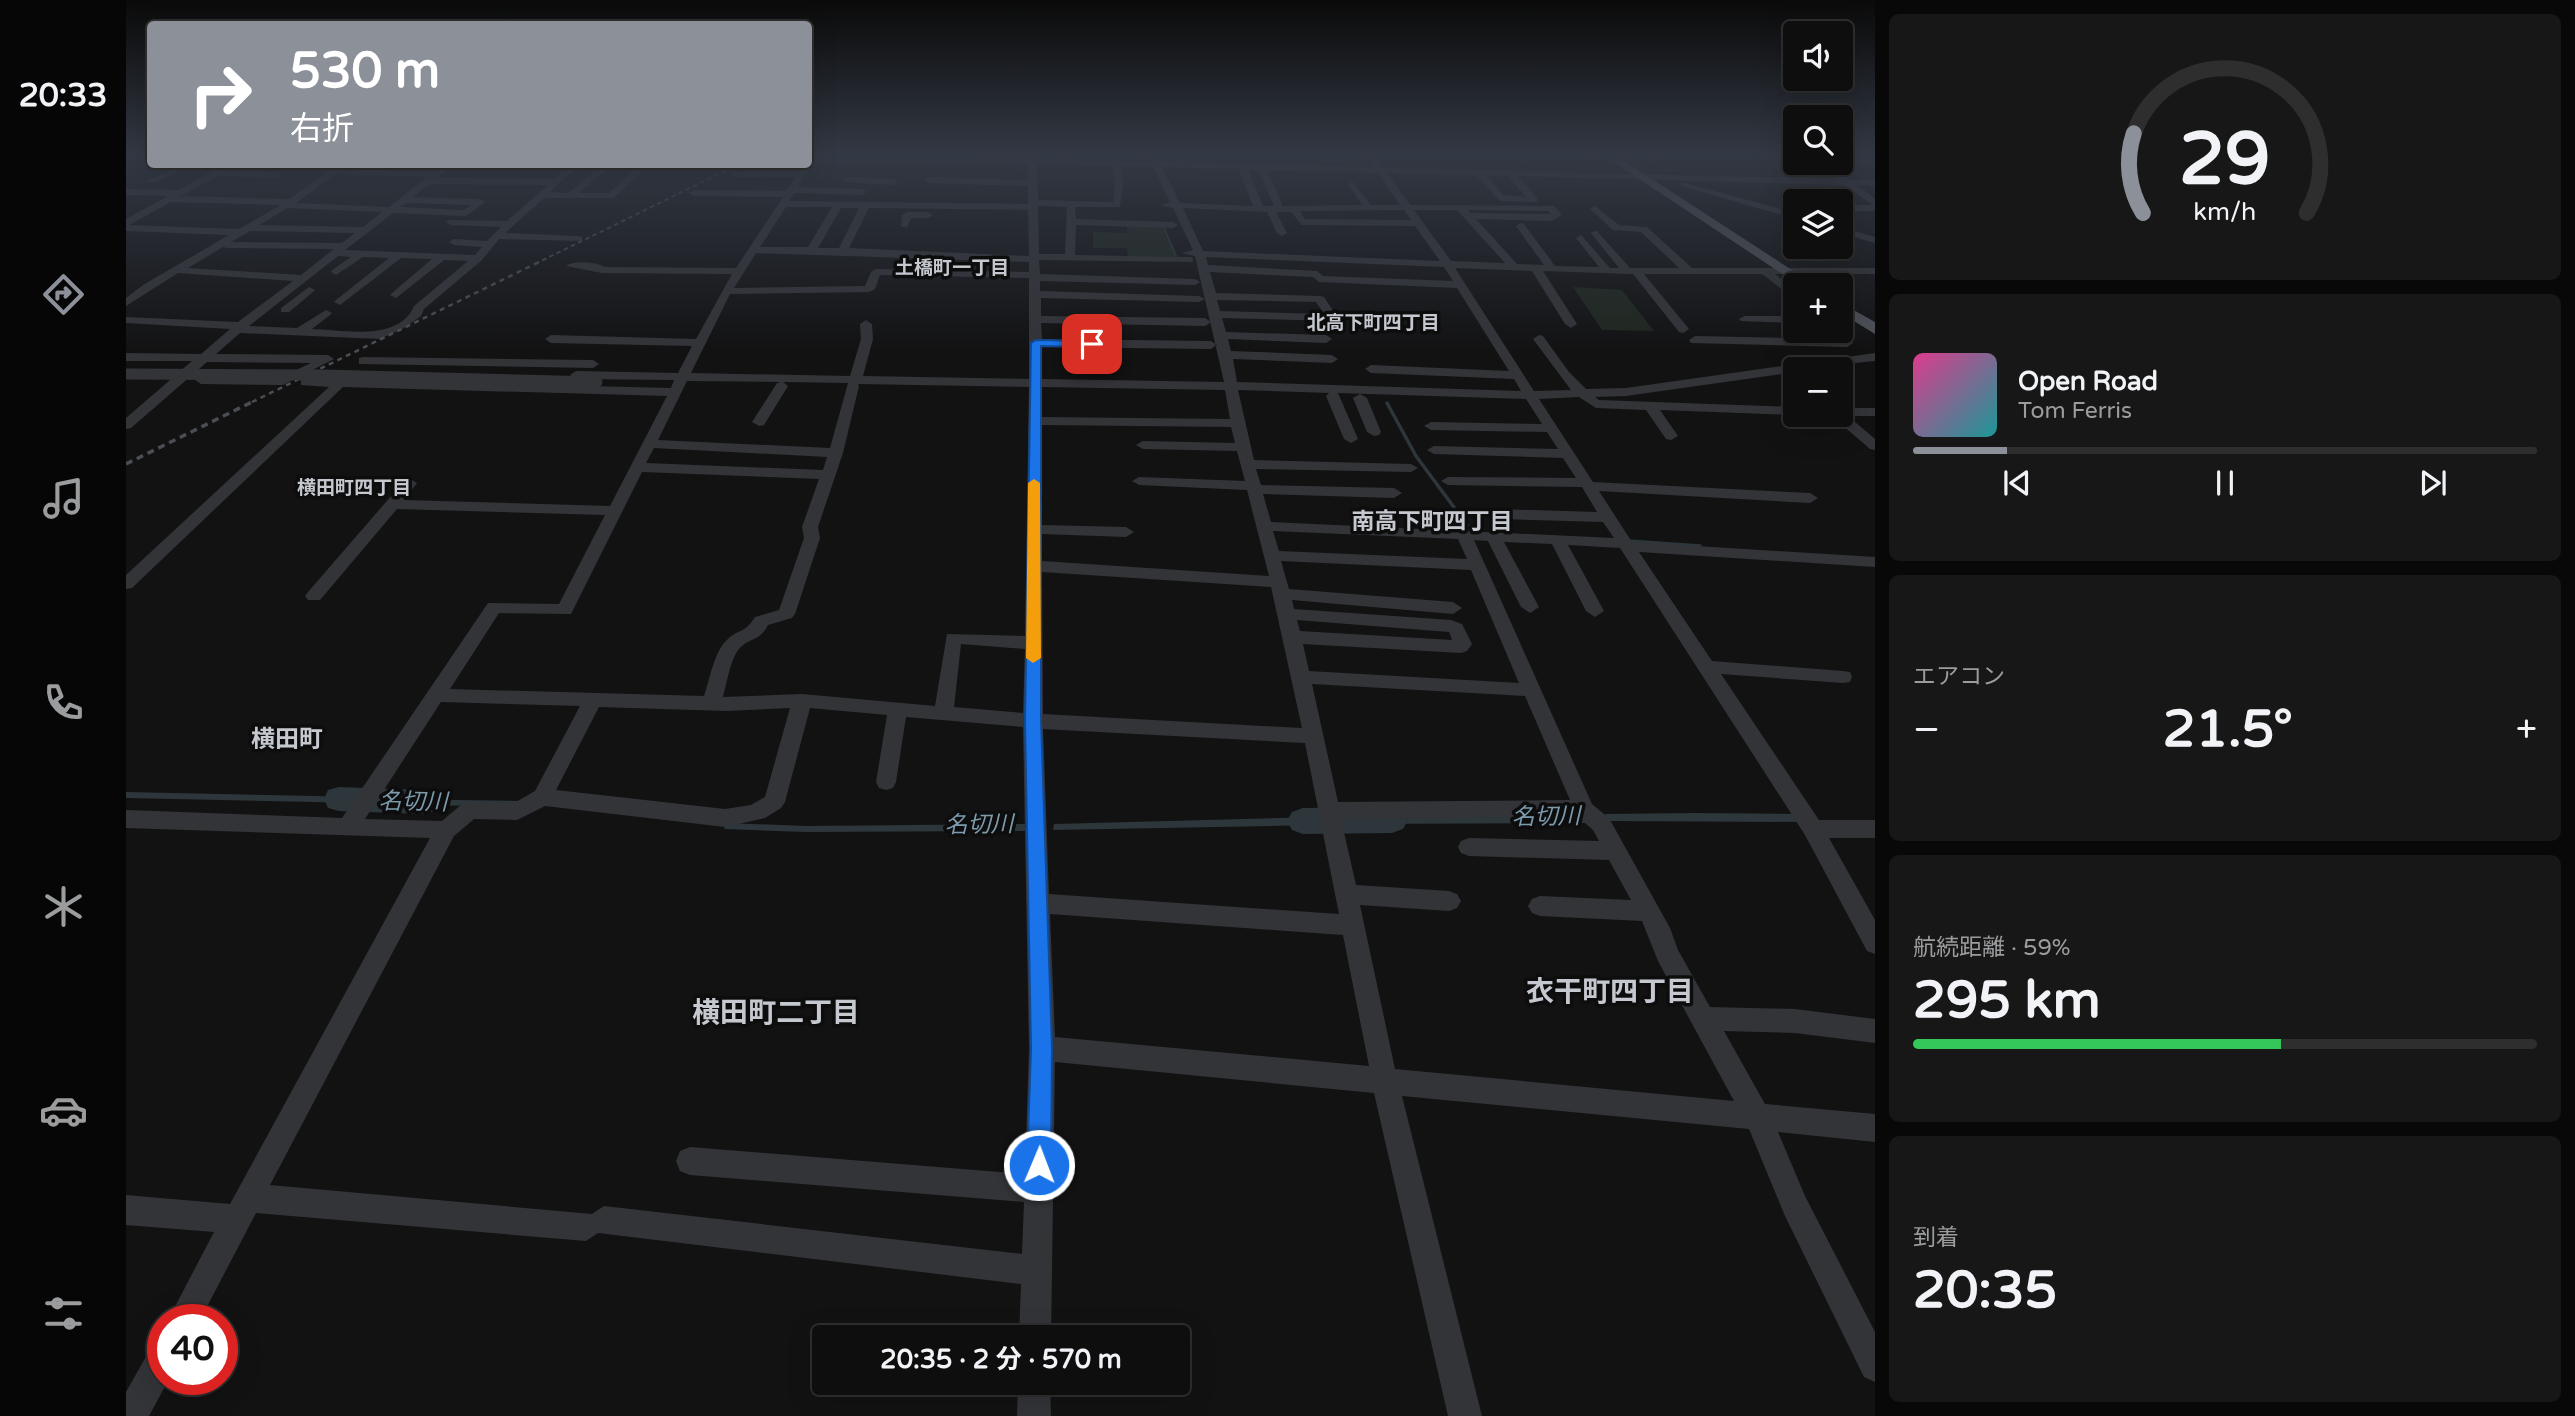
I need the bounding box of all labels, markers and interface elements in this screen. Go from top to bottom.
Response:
map controls [1783,21,1853,427]
button: sound [1783,21,1853,91]
text: 530 m [290,42,440,101]
icon: right [175,49,266,140]
text: 20:33 [19,77,107,115]
button: search [1783,105,1853,175]
text: 右折 [290,110,354,148]
text: 29 [2179,117,2271,205]
button: layers [1783,189,1853,259]
text: km/h [2194,197,2256,227]
district label: 土橋町一丁目 [895,257,1009,279]
icon: directions [39,270,88,319]
button: + [1783,273,1853,343]
district label: 北高下町四丁目 [1306,312,1440,334]
pin [1062,314,1122,374]
icon: arrive [1073,325,1111,363]
button: − [1783,357,1853,427]
text: Open Road [2018,366,2158,397]
text: Tom Ferris [2018,397,2132,425]
icon: previous [1998,464,2036,502]
icon: pause [2206,464,2244,502]
icon: next [2414,464,2452,502]
icon: music [39,474,88,523]
district label: 横田町四丁目 [297,477,411,499]
district label: 南高下町四丁目 [1352,508,1513,536]
text: エアコン [1913,663,2005,691]
icon: phone [39,678,88,727]
text: 21.5° [2163,698,2293,761]
text: − [1913,707,1940,753]
text: + [2516,707,2537,753]
district label: 横田町 [251,725,323,754]
water label: 名切川 [378,787,451,817]
water label: 名切川 [1511,802,1584,832]
water label: 名切川 [944,810,1017,840]
icon: climate [39,882,88,931]
text: 航続距離 · 59% [1913,934,2071,962]
text: 295 km [1913,969,2101,1032]
district label: 衣干町四丁目 [1526,975,1694,1009]
district label: 横田町二丁目 [692,996,860,1030]
icon: car [39,1086,88,1135]
position arrow [1002,1128,1076,1202]
text: 到着 [1913,1224,1959,1252]
text: 20:35 [1913,1259,2057,1322]
icon: filters [39,1289,88,1338]
speed limit sign: 40 [147,1304,238,1395]
text: 20:35 · 2 分 · 570 m [880,1344,1122,1375]

